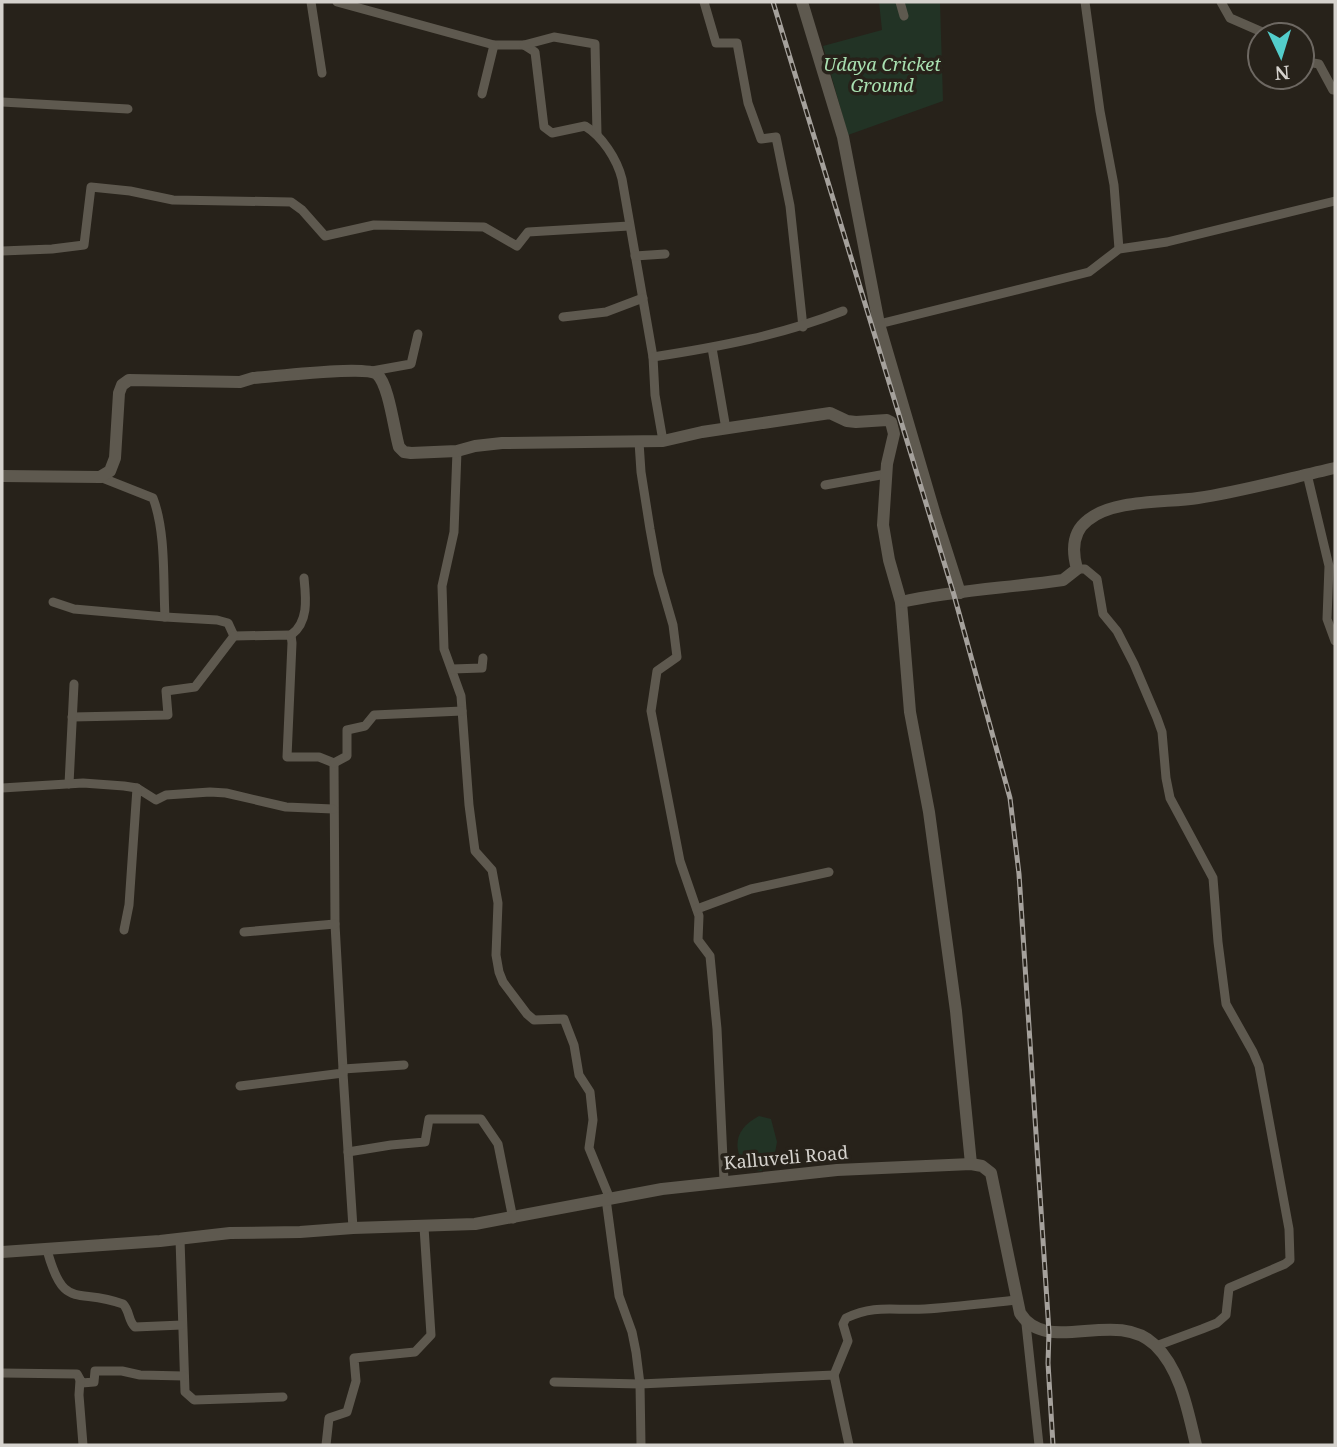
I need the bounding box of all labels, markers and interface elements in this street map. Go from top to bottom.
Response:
north arrow [1246,21,1316,91]
park label: Udaya Cricket Ground [823,52,941,97]
text: N [1274,59,1291,86]
street label: Kalluveli Road [723,1140,849,1174]

